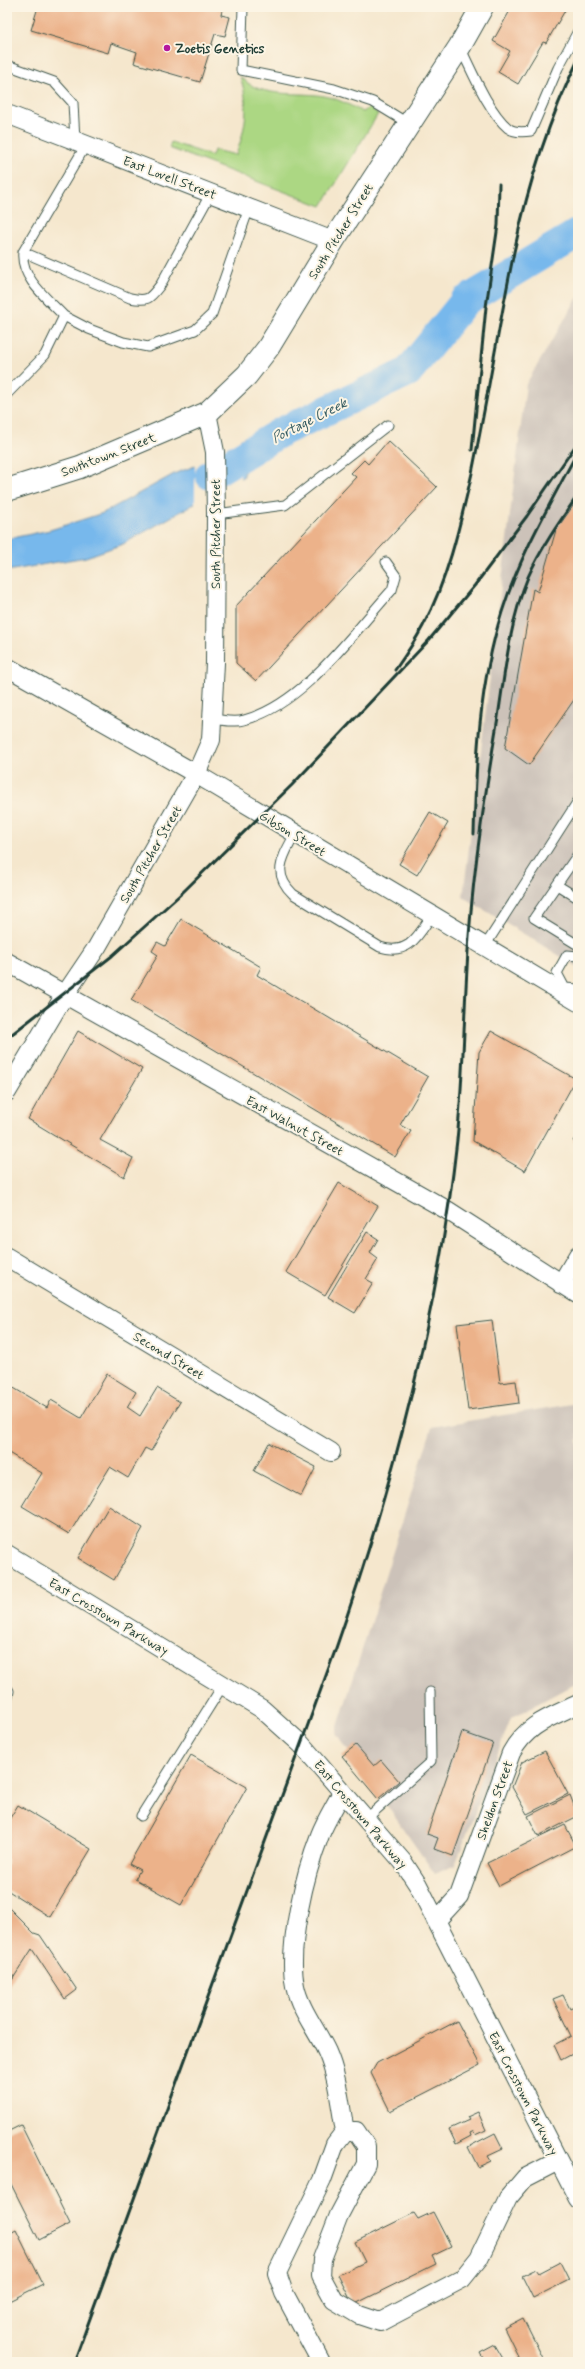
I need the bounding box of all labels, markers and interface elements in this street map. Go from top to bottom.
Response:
place label: Zoetis Genetics [175,41,265,58]
marker: Zoetis Genetics [162,43,172,53]
street label: East Lovell Street [120,153,219,204]
street label: South Pitcher Street [305,181,378,283]
water label: Portage Creek [269,394,351,448]
street label: Southtown Street [59,429,159,481]
street label: South Pitcher Street [208,479,225,589]
street label: South Pitcher Street [116,803,186,907]
street label: Gibson Street [256,808,329,861]
street label: East Walnut Street [243,1092,346,1160]
street label: Second Street [130,1329,207,1384]
street label: East Crosstown Parkway [45,1575,171,1660]
street label: East Crosstown Parkway [309,1757,410,1873]
street label: Sheldon Street [473,1759,518,1842]
street label: East Crosstown Parkway [484,2029,561,2158]

